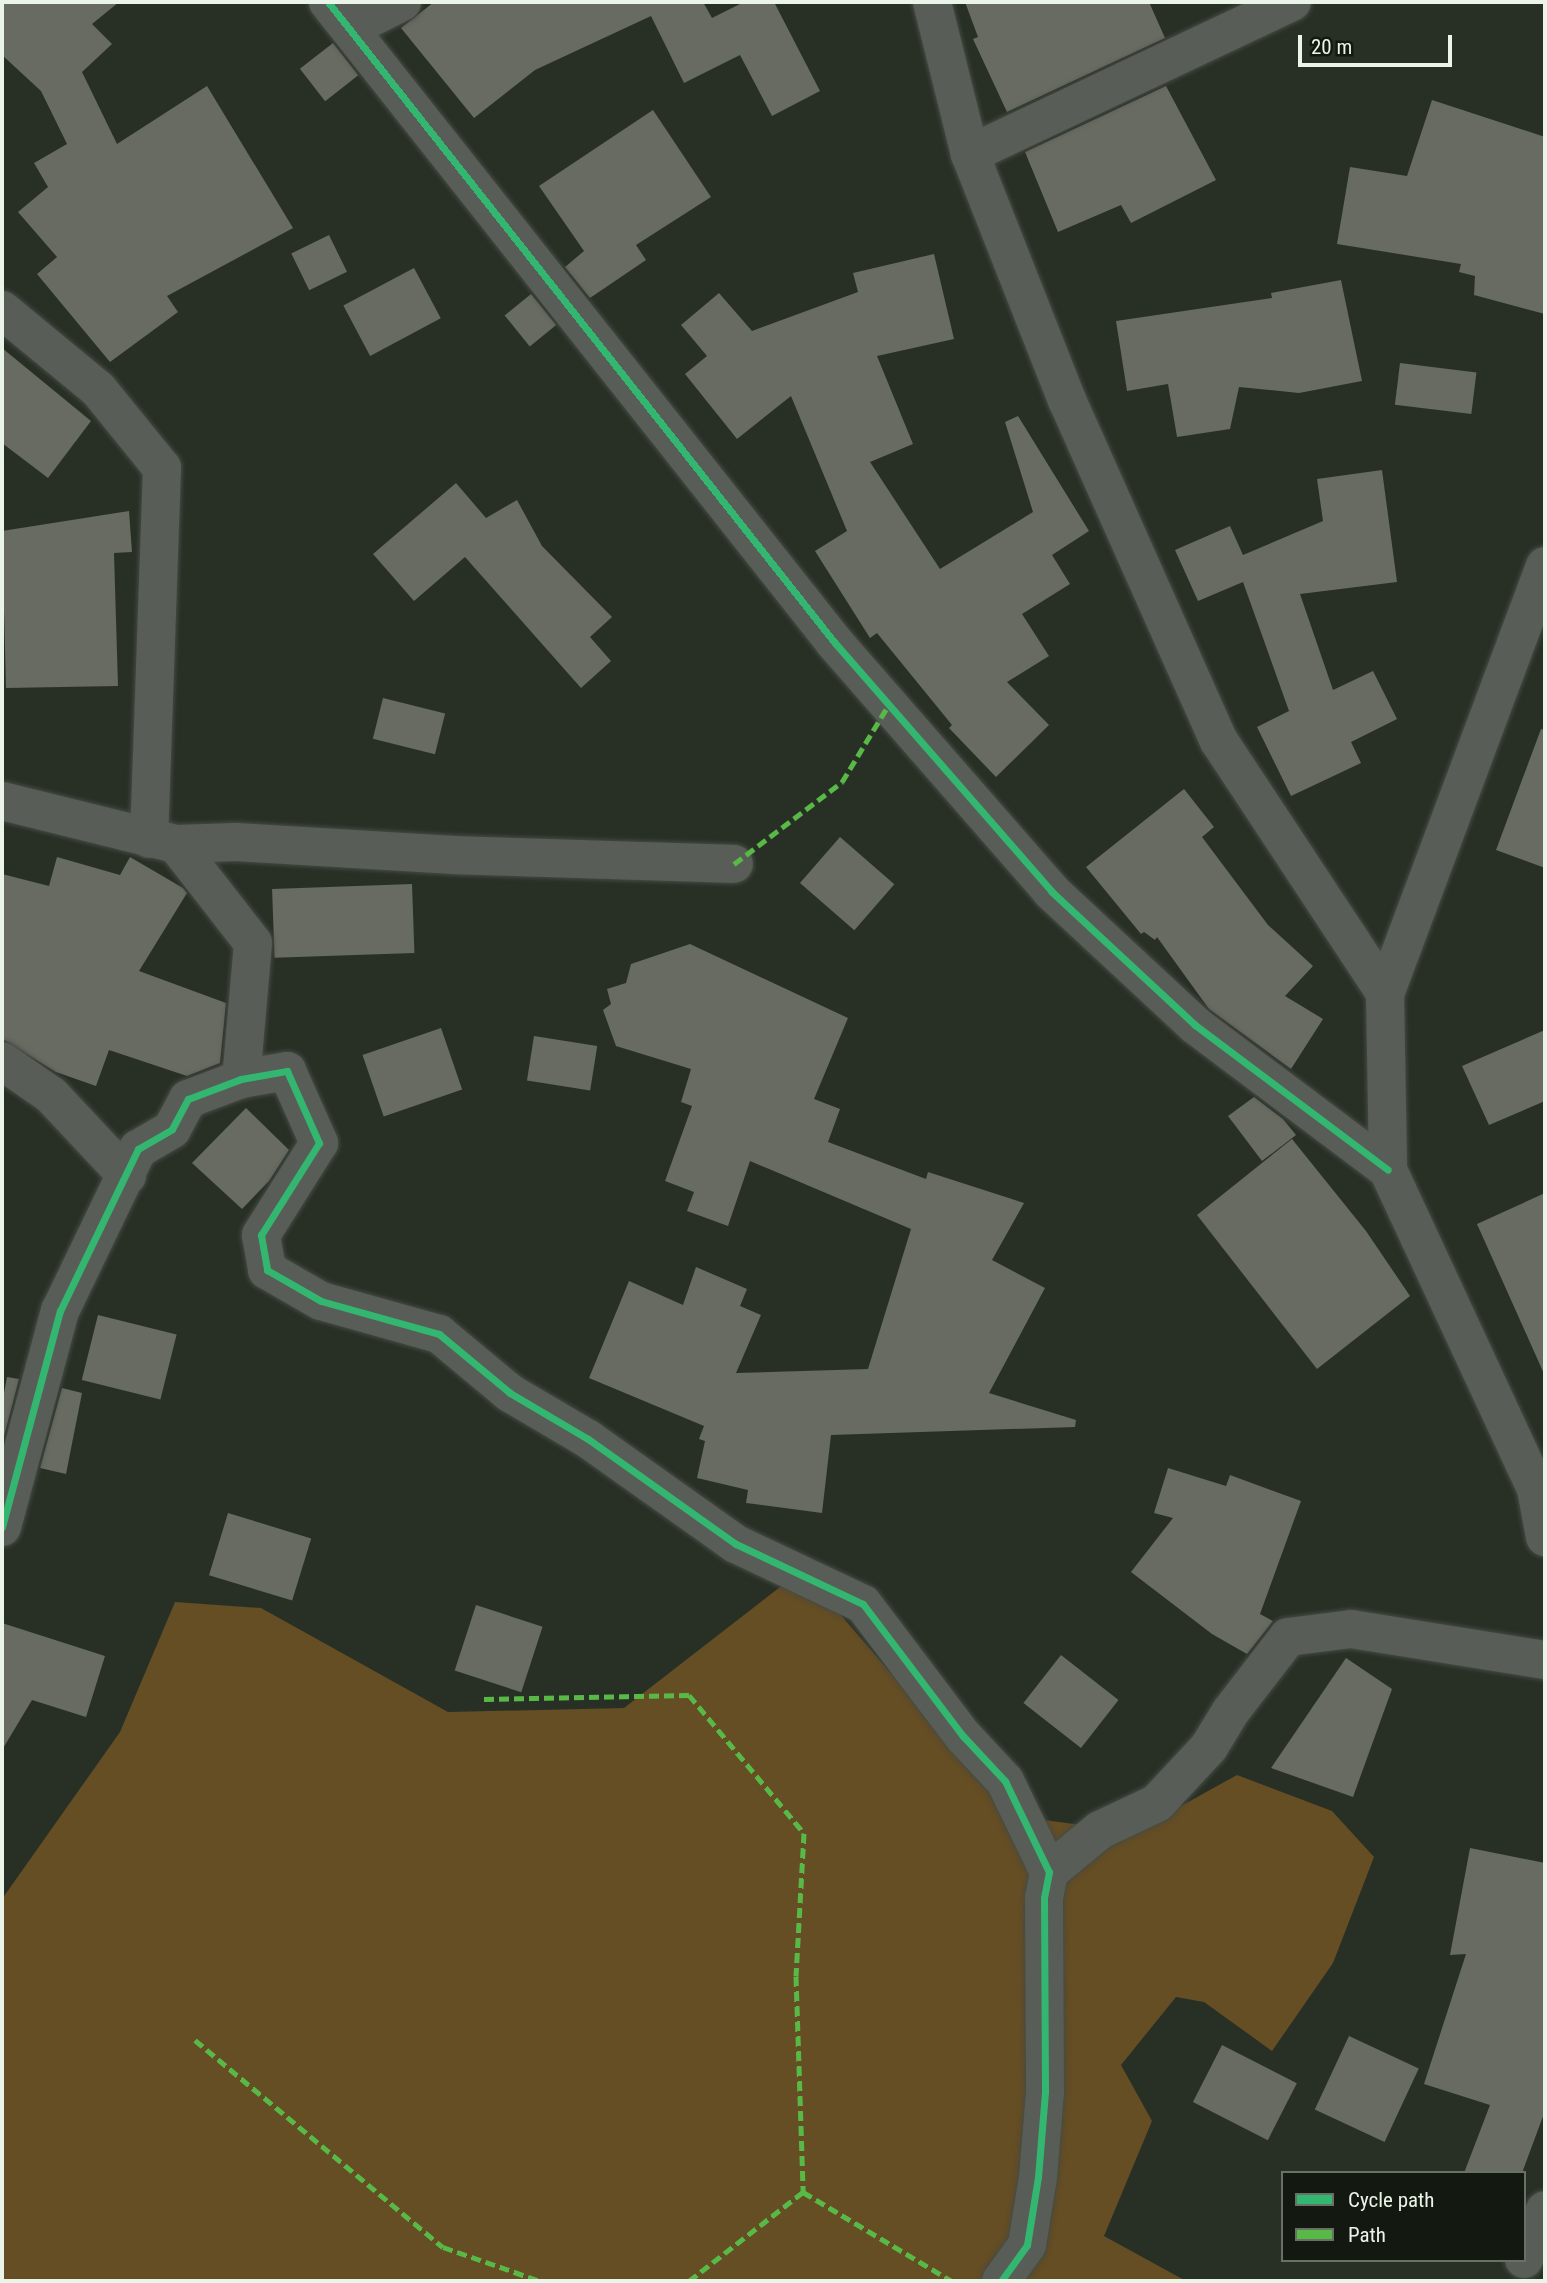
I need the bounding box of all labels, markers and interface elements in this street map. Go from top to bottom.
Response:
scale bar [1302,21,1456,65]
text: 20 m [1311,35,1352,59]
legend [1281,2171,1526,2262]
text: Cycle path [1348,2188,1434,2212]
text: Path [1348,2223,1386,2247]

